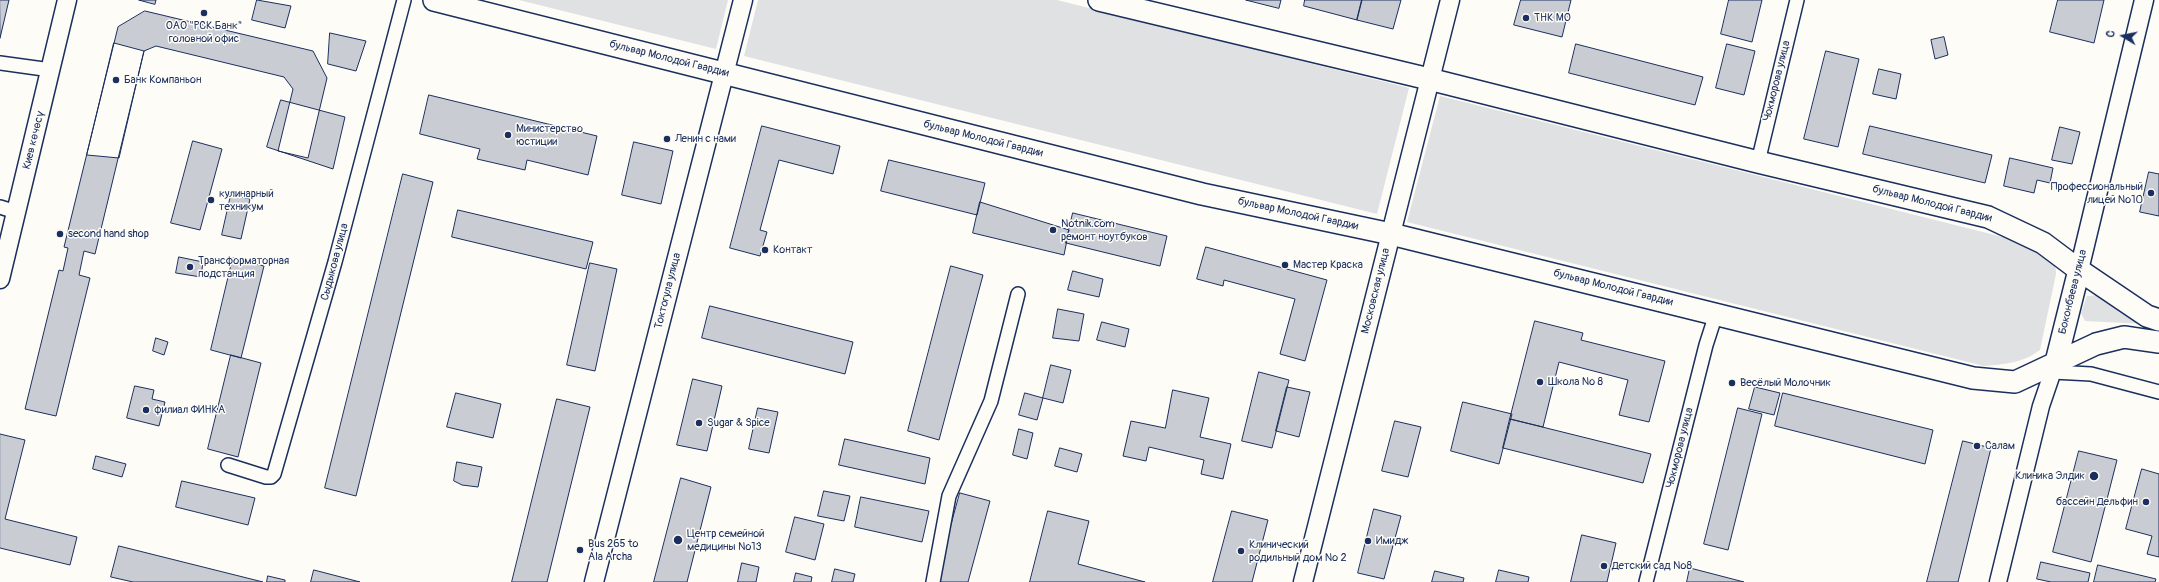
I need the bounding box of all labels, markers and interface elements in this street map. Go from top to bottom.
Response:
marker: ОАО "РСК Банк" головной офис [199,8,209,18]
place label: ТНК МО [1534,11,1571,25]
marker: ТНК МО [1521,13,1531,23]
north arrow [2103,16,2143,56]
place label: ОАО "РСК Банк" головной офис [166,19,242,45]
text: С [2104,29,2118,38]
street label: бульвар Молодой Гвардии [608,38,730,80]
street label: Чокморова улица [1761,39,1793,123]
place label: Банк Компаньон [124,73,201,87]
marker: Банк Компаньон [111,75,121,85]
street label: Киев көчөсү [20,109,48,171]
street label: бульвар Молодой Гвардии [922,118,1044,160]
place label: Министерство юстиции [516,122,583,148]
marker: Министерство юстиции [503,130,513,140]
place label: Ленин с нами [675,132,736,146]
marker: Ленин с нами [662,134,672,144]
place label: Профессиональный лицей №10 [2051,180,2143,206]
street label: бульвар Молодой Гвардии [1871,183,1993,225]
place label: кулинарный техникум [219,187,274,213]
marker: Профессиональный лицей №10 [2146,188,2156,198]
marker: кулинарный техникум [206,195,216,205]
street label: бульвар Молодой Гвардии [1236,195,1360,233]
place label: Notnik.com ремонт ноутбуков [1061,217,1148,243]
street label: Сыдыкова улица [318,222,352,302]
marker: Notnik.com ремонт ноутбуков [1048,225,1058,235]
place label: second hand shop [68,227,149,241]
marker: second hand shop [55,229,65,239]
place label: Контакт [773,243,813,257]
marker: Контакт [760,245,770,255]
street label: Московская улица [1359,247,1393,335]
street label: Боконбаева улица [2056,248,2090,336]
street label: Токтогула улица [652,251,684,331]
place label: Трансформаторная подстанция [198,254,289,280]
place label: Мастер Краска [1293,258,1363,272]
marker: Мастер Краска [1280,260,1290,270]
marker: Трансформаторная подстанция [185,262,195,272]
street label: бульвар Молодой Гвардии [1552,267,1674,309]
place label: Школа № 8 [1548,375,1603,389]
place label: Весёлый Молочник [1740,376,1831,390]
marker: Школа № 8 [1535,377,1545,387]
marker: Весёлый Молочник [1727,378,1737,388]
place label: филиал ФИНКА [154,403,225,417]
marker: филиал ФИНКА [141,405,151,415]
street label: Чокморова улица [1664,406,1696,490]
place label: Sugar & Spice [707,416,770,430]
marker: Sugar & Spice [694,418,704,428]
place label: Салам [1985,439,2015,453]
marker: Салам [1972,441,1982,451]
place label: Клиника Элдик [2015,469,2085,483]
marker: Клиника Элдик [2088,470,2100,482]
place label: бассейн Дельфин [2056,495,2138,509]
marker: бассейн Дельфин [2141,497,2151,507]
place label: Центр семейной медицины №13 [687,527,764,553]
marker: Центр семейной медицины №13 [672,534,684,546]
place label: Имидж [1376,534,1408,548]
marker: Имидж [1363,536,1373,546]
place label: Bus 265 to Ala Archa [588,537,638,563]
place label: Клинический родильный дом № 2 [1249,538,1347,564]
marker: Bus 265 to Ala Archa [575,545,585,555]
marker: Клинический родильный дом № 2 [1236,546,1246,556]
place label: Детский сад №8 [1612,559,1692,573]
marker: Детский сад №8 [1599,561,1609,571]

